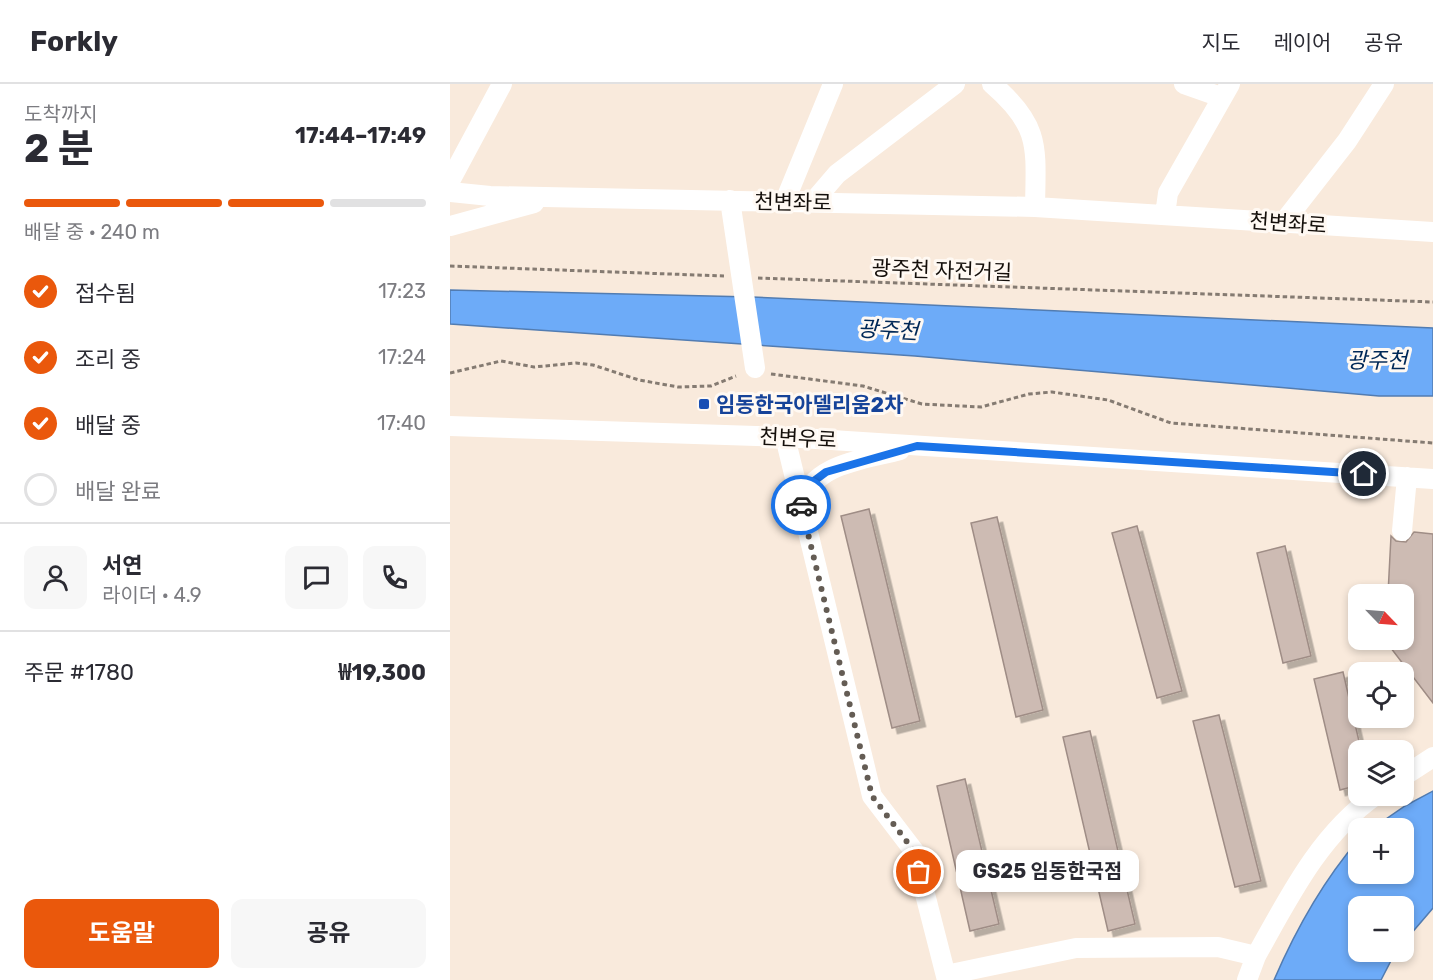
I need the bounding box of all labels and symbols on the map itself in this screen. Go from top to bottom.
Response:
street label: 천변좌로 [754,189,832,215]
street label: 천변좌로 [1249,208,1327,238]
street label: 광주천 자전거길 [871,255,1013,285]
water label: 광주천 [857,315,922,345]
water label: 광주천 [1347,347,1410,374]
place label: 임동한국아델리움2차 [716,392,904,417]
marker: 임동한국아델리움2차 [697,397,711,411]
street label: 천변우로 [759,423,837,453]
pin [1338,448,1389,499]
courier [771,475,831,535]
north arrow [1348,584,1414,650]
pin [893,846,944,897]
callout: GS25 임동한국점 [955,851,1138,893]

